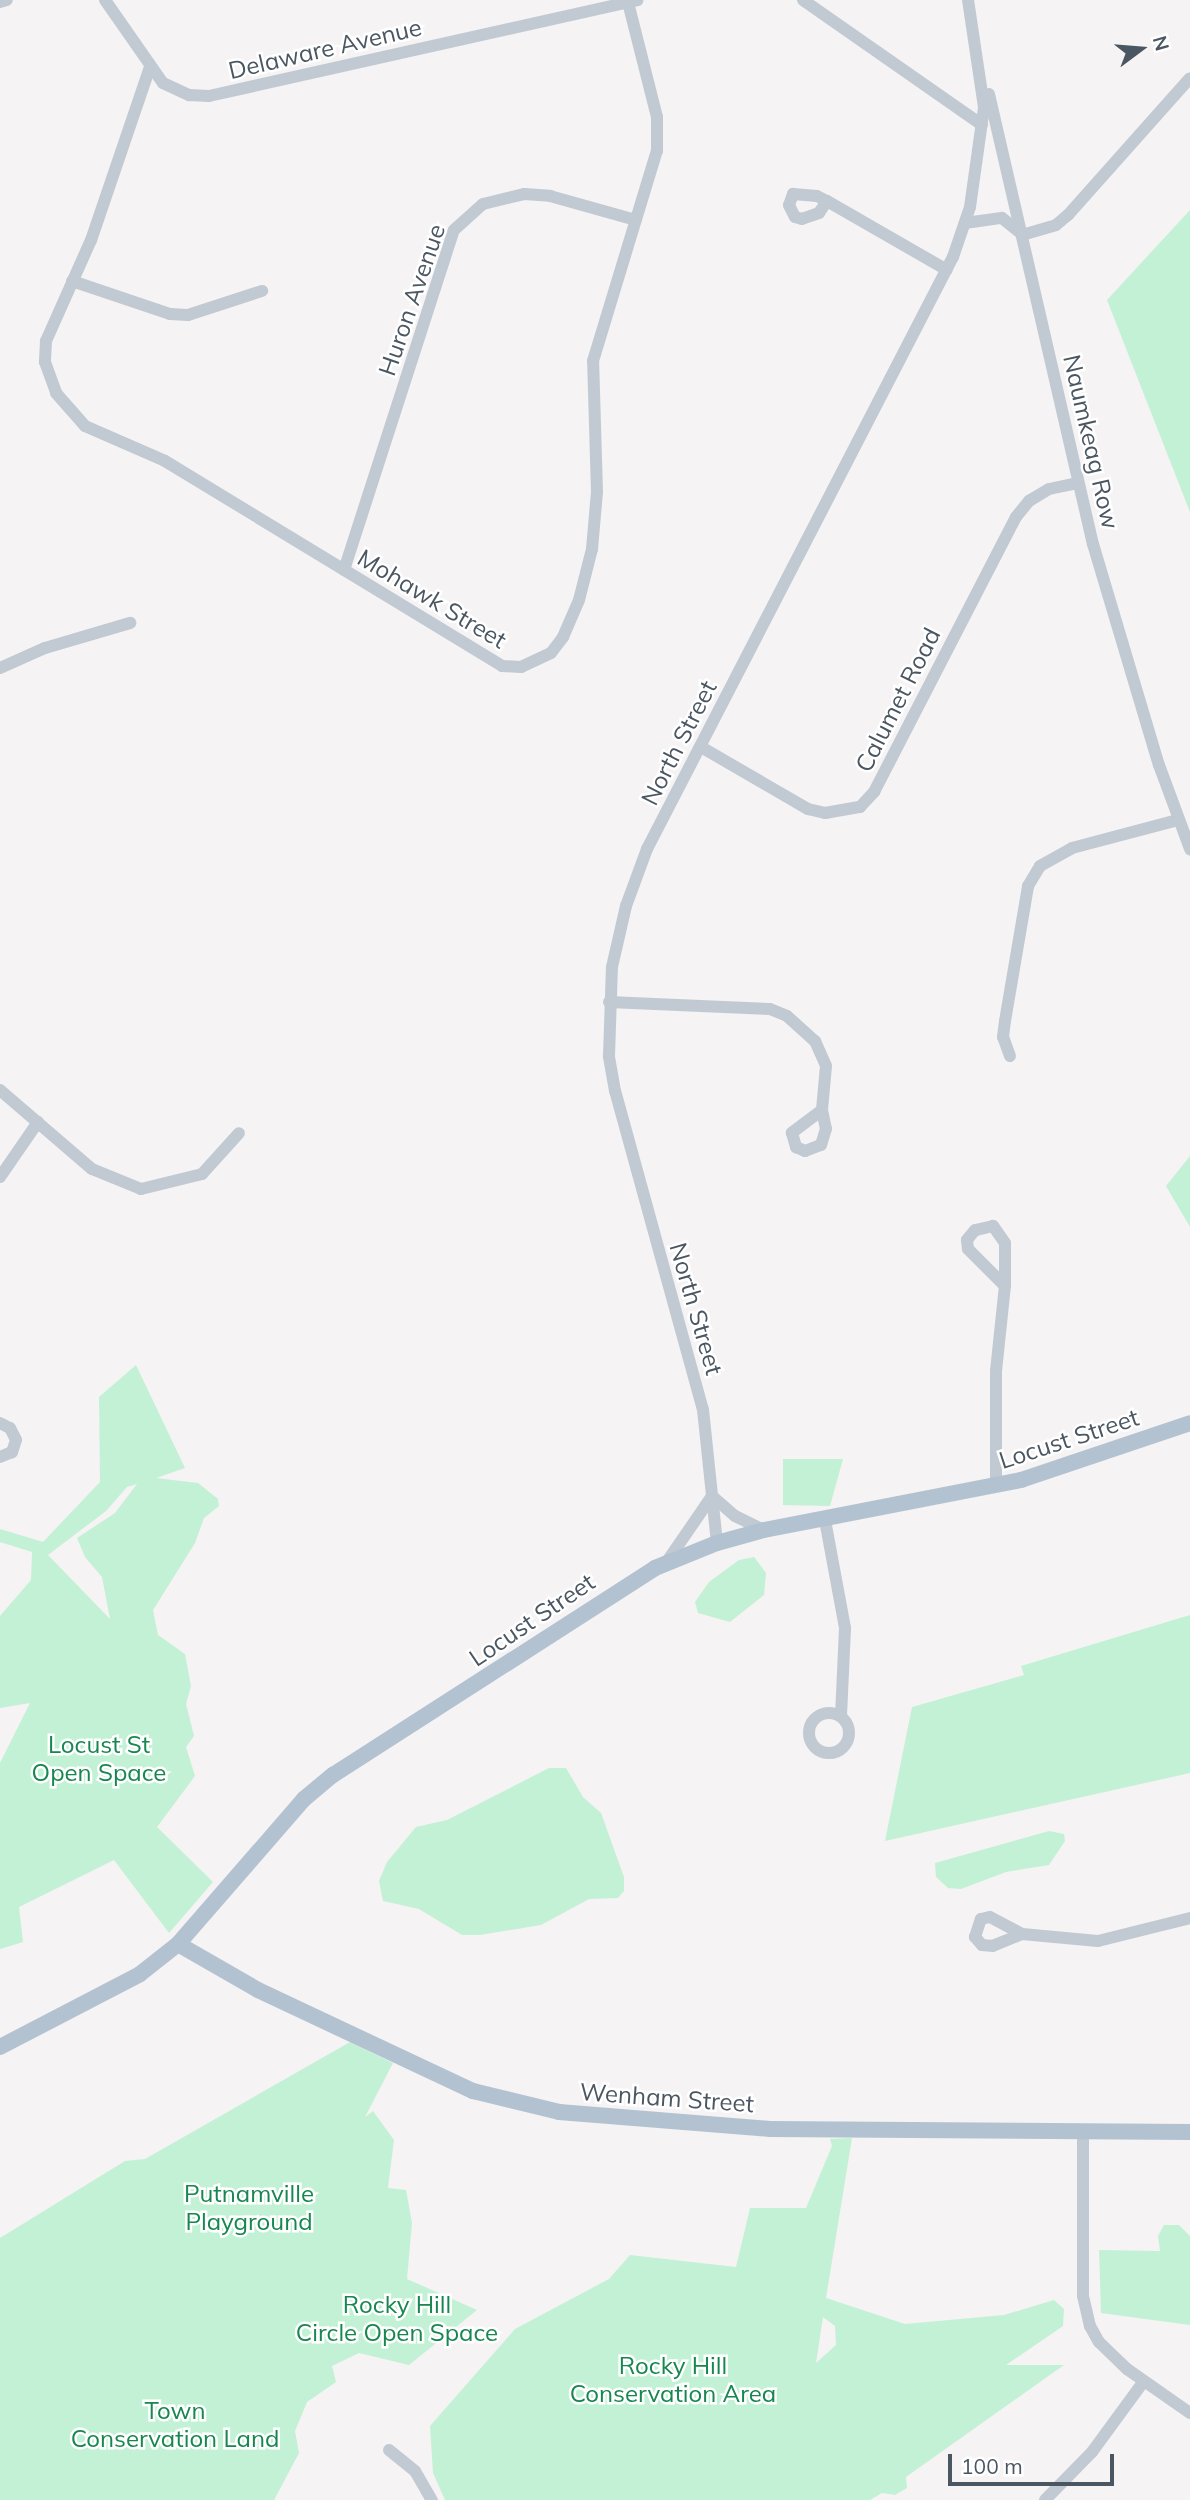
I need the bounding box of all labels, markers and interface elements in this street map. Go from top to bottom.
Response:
street label: Delaware Avenue [226,13,424,85]
north arrow [1106,14,1176,84]
text: N [1148,33,1175,53]
street label: Huron Avenue [373,220,451,380]
street label: Naumkeag Row [1057,352,1125,532]
street label: Mohawk Street [352,543,512,655]
street label: Calumet Road [849,623,947,777]
street label: North Street [635,676,723,810]
street label: North Street [663,1240,729,1378]
street label: Locust Street [995,1403,1143,1475]
street label: Locust Street [464,1567,600,1673]
park label: Locust St Open Space [32,1731,166,1787]
street label: Wenham Street [579,2078,755,2118]
park label: Putnamville Playground [184,2180,314,2236]
park label: Rocky Hill Circle Open Space [296,2291,498,2347]
park label: Rocky Hill Conservation Area [570,2352,776,2408]
park label: Town Conservation Land [71,2397,279,2453]
scale bar [952,2440,1118,2484]
text: 100 m [961,2453,1023,2479]

